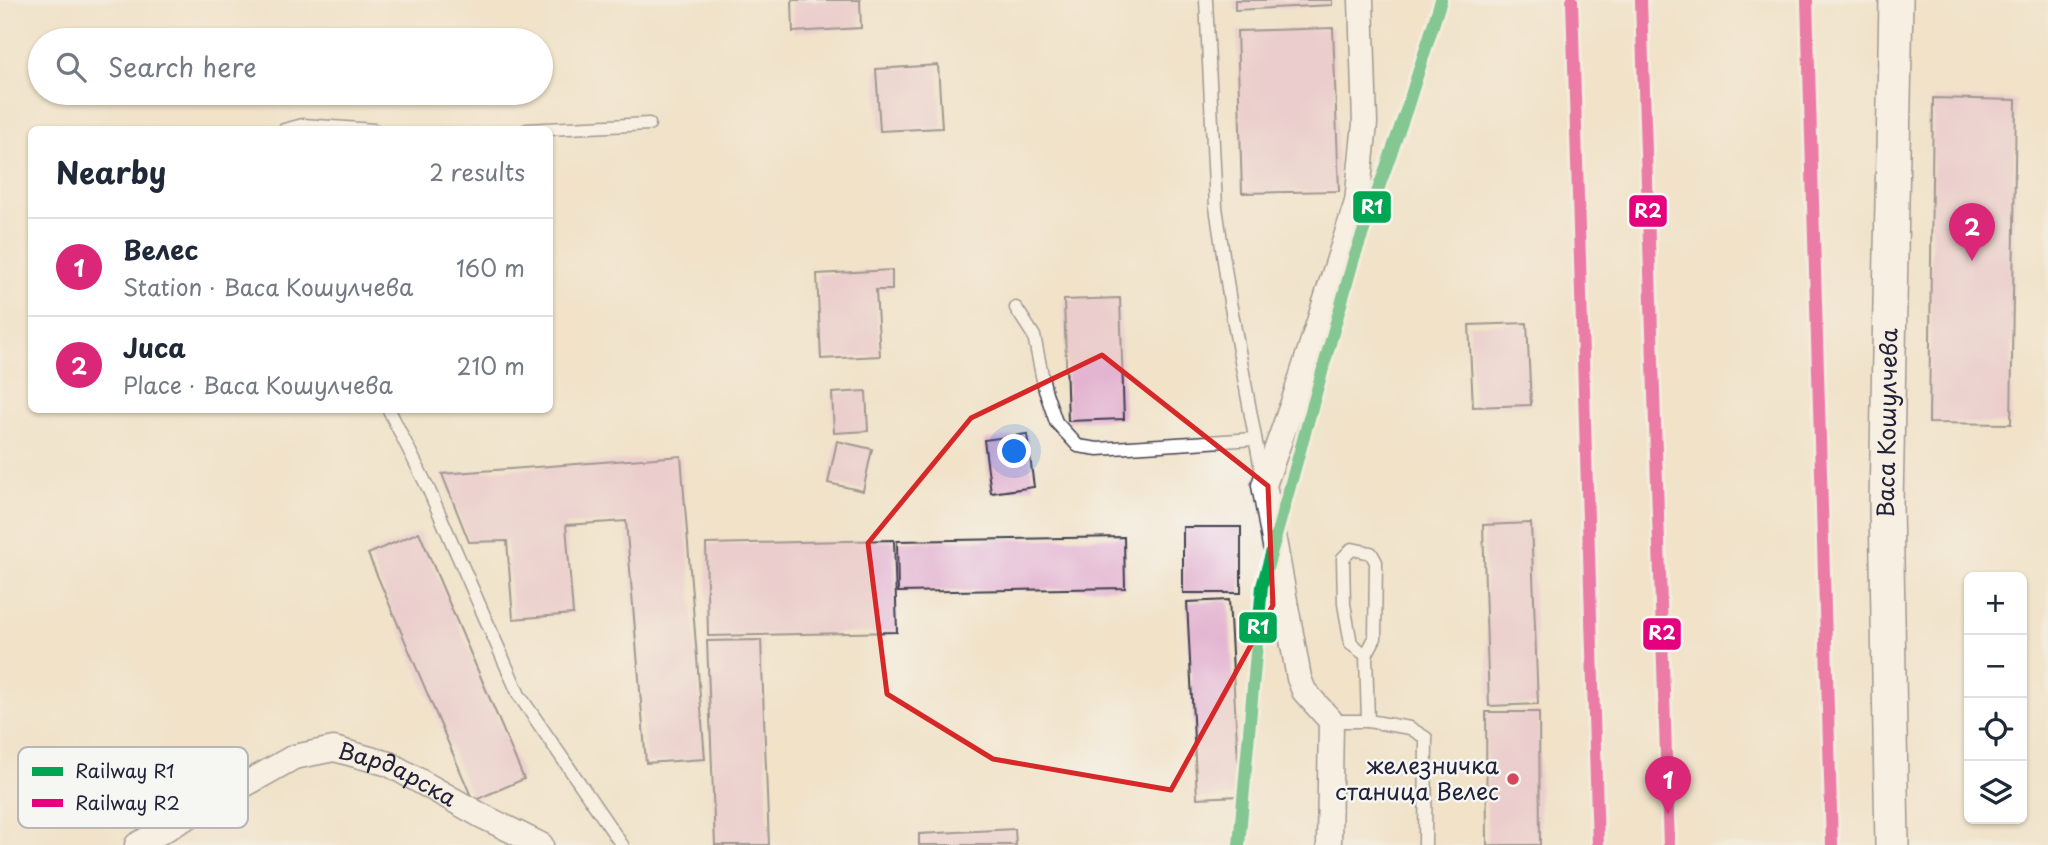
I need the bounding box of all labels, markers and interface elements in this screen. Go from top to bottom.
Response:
search box [28,28,553,105]
text: Search here [108,47,257,86]
icon: search [52,48,90,86]
text: Nearby [56,149,166,194]
text: 2 results [429,154,525,189]
line badge: R1 [1352,190,1392,224]
text: R1 [1361,192,1383,220]
line badge: R2 [1628,194,1668,228]
text: R2 [1634,196,1662,224]
pin: 2 [1949,203,1995,261]
text: Велес [123,230,198,269]
text: 1 [74,250,85,285]
text: 160 m [456,250,525,285]
text: Station · Васа Кошулчева [123,269,413,304]
street label: Васа Кошулчева [1867,327,1905,518]
text: Juca [123,328,186,367]
text: 2 [71,348,87,383]
text: 210 m [457,348,525,383]
text: Place · Васа Кошулчева [123,367,393,402]
your location [997,434,1031,468]
map controls [1964,572,2027,824]
button: + [1964,572,2027,635]
line badge: R1 [1238,611,1278,644]
text: R1 [1247,612,1269,640]
line badge: R2 [1642,617,1682,651]
text: R2 [1648,618,1676,646]
button: − [1964,635,2027,698]
button: locate [1964,698,2027,761]
street label: Вардарска [334,732,464,815]
legend [18,747,248,828]
place label: железничка станица Велес [1335,747,1500,808]
text: Railway R1 [75,756,175,784]
pin: 1 [1645,756,1691,814]
button: layers [1964,761,2027,824]
marker: железничка станица Велес [1505,771,1521,787]
text: Railway R2 [75,788,180,816]

